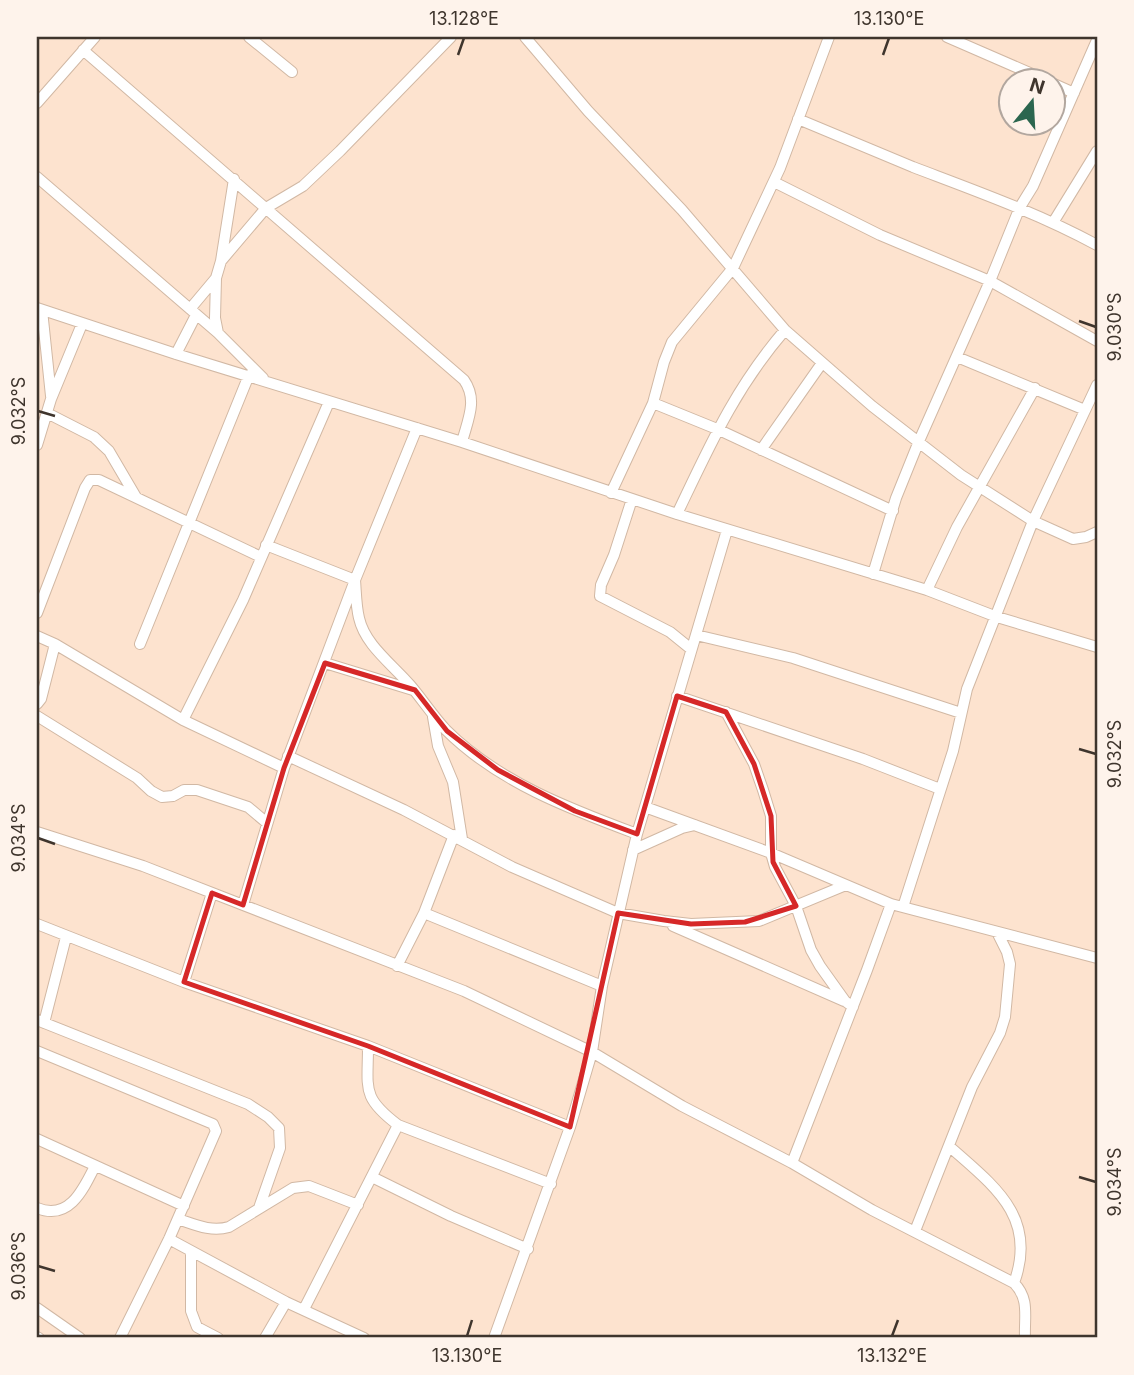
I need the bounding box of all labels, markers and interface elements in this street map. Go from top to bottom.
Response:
text: 13.128°E [429,8,499,29]
text: 13.130°E [854,8,924,29]
north arrow [998,66,1068,136]
text: N [1027,73,1048,99]
text: 9.030°S [1104,292,1125,362]
text: 9.032°S [8,377,29,445]
text: 9.032°S [1104,720,1125,788]
text: 9.034°S [8,804,29,872]
text: 9.034°S [1104,1148,1125,1216]
text: 9.036°S [8,1232,29,1300]
text: 13.130°E [432,1345,502,1366]
text: 13.132°E [857,1345,927,1366]

